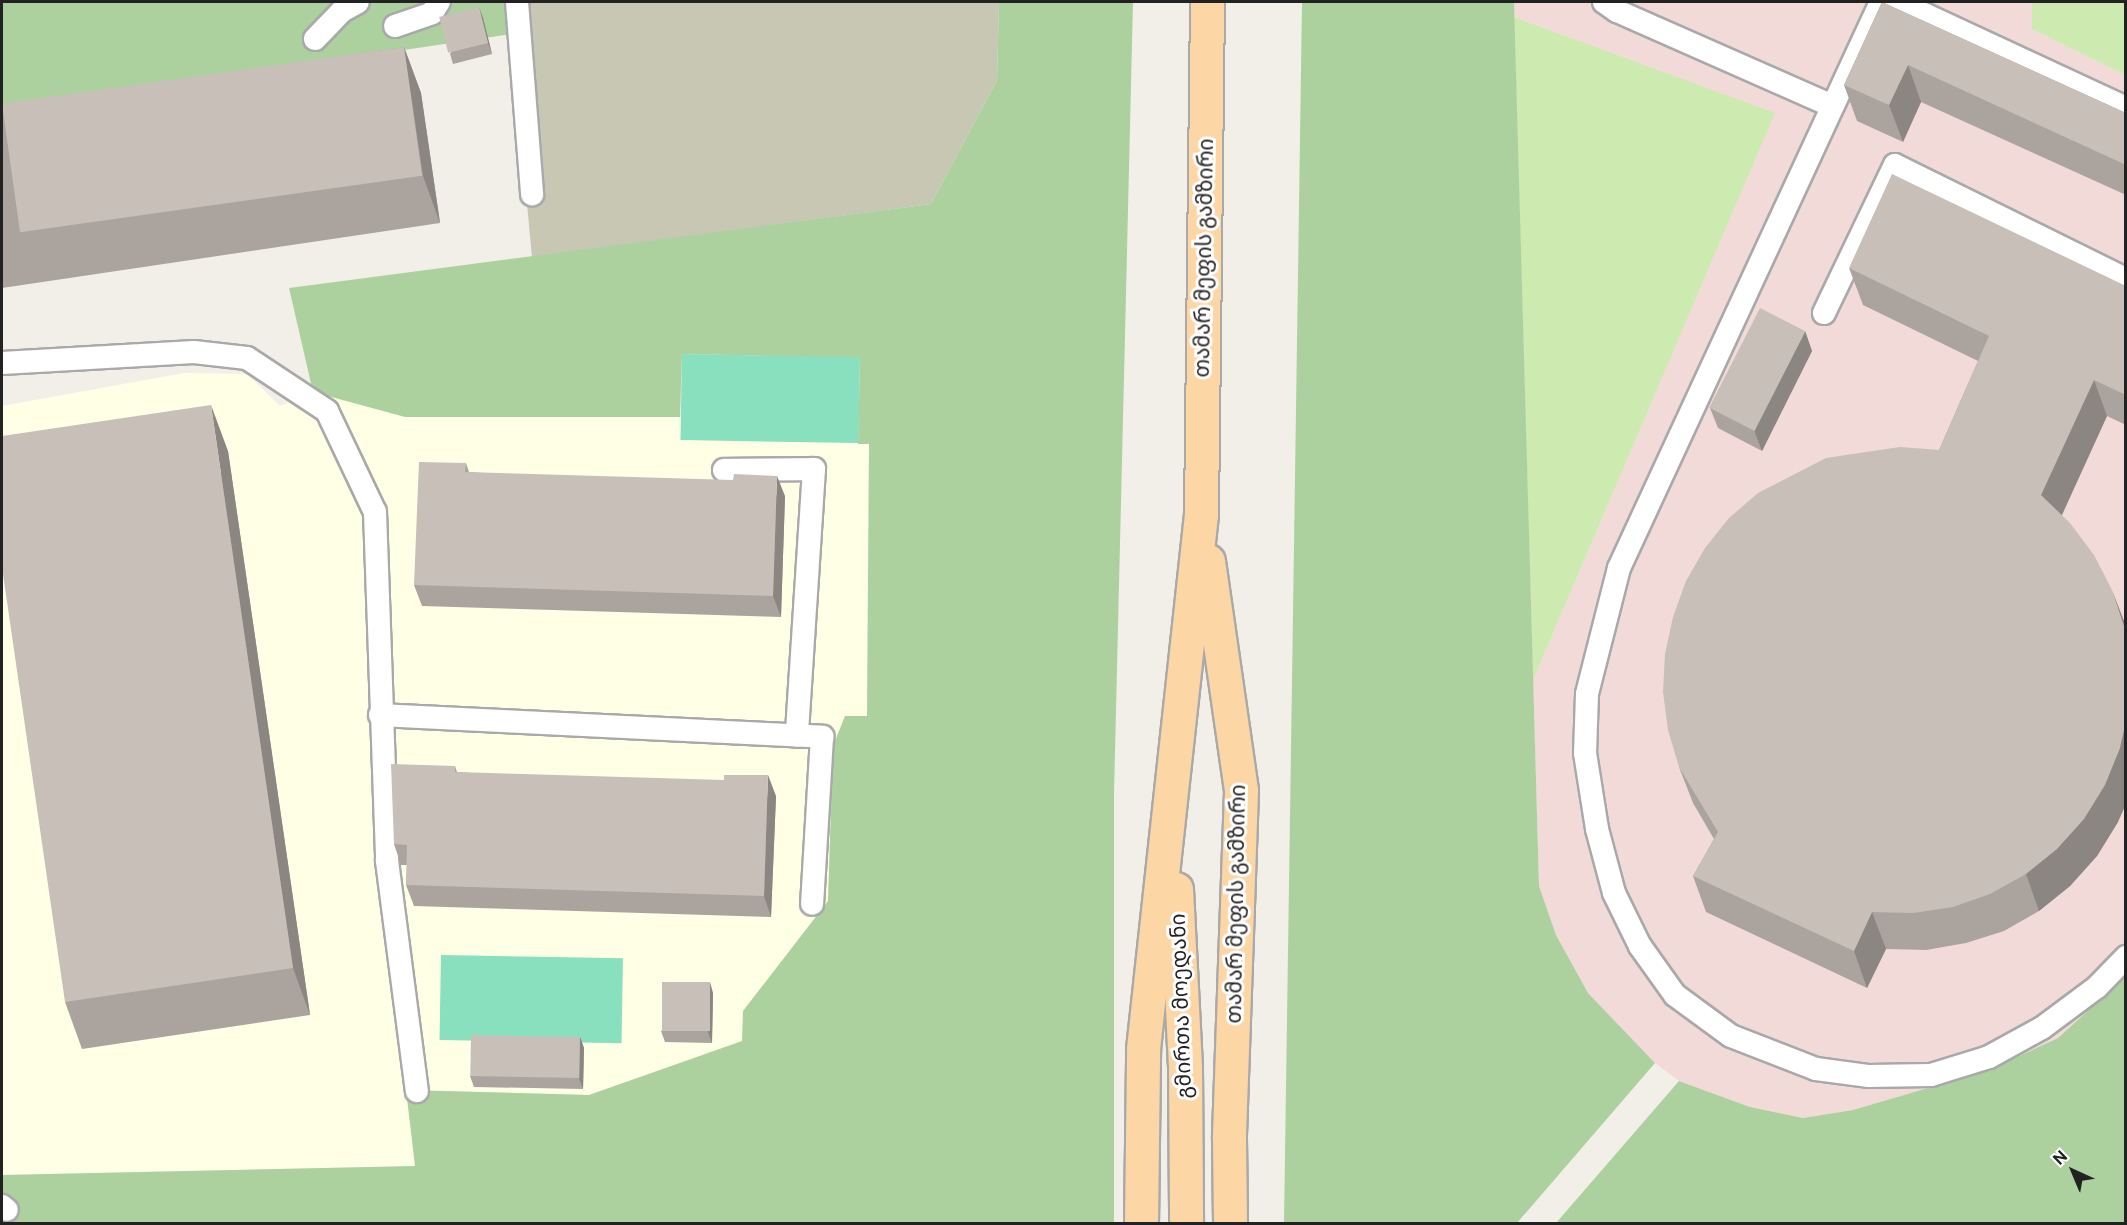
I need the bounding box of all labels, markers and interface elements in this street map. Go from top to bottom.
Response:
street label: თამარ მეფის გამზირი [1189,138,1219,378]
street label: თამარ მეფის გამზირი [1221,784,1251,1024]
street label: გმირთა მოედანი [1165,913,1197,1099]
north arrow [2043,1141,2103,1201]
text: N [2049,1147,2071,1169]

